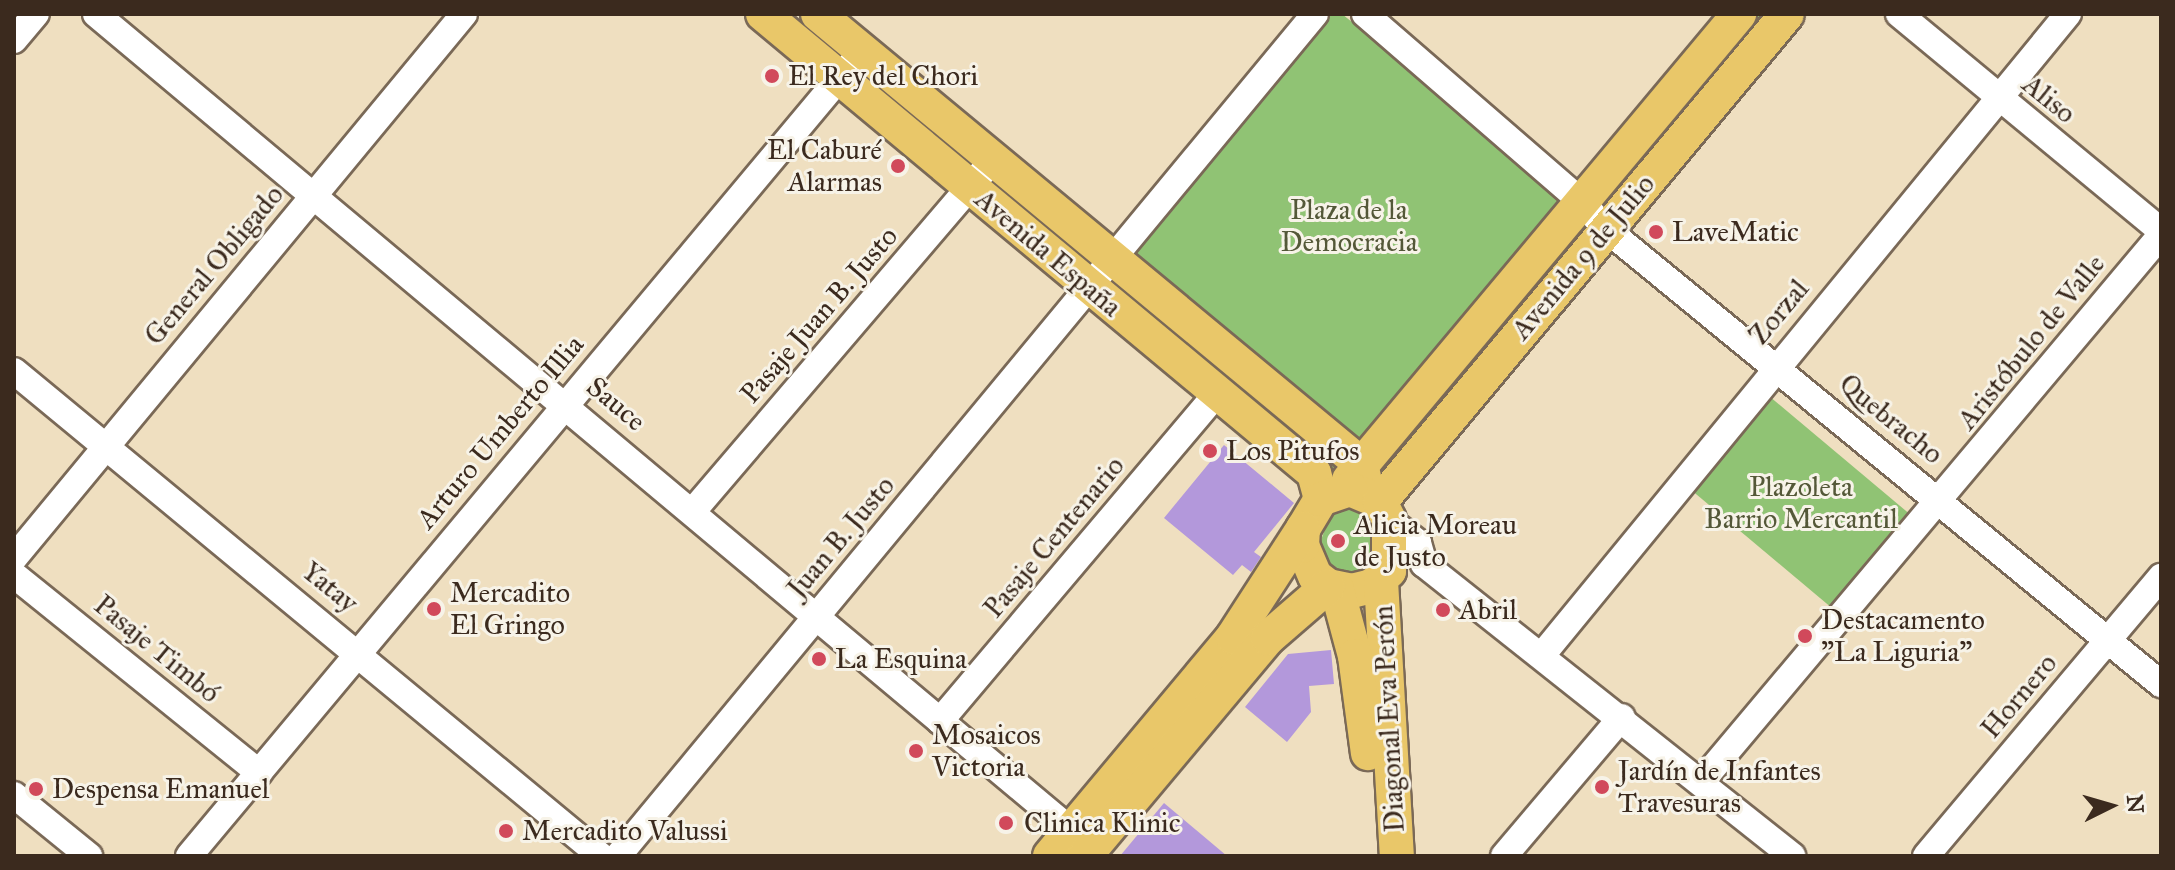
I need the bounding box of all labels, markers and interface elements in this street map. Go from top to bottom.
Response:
place label: El Rey del Chori [788,59,978,93]
marker: El Rey del Chori [763,67,781,85]
street label: Aliso [2016,67,2082,131]
place label: El Caburé Alarmas [767,133,882,199]
marker: El Caburé Alarmas [889,157,907,175]
street label: Avenida 9 de Julio [1504,168,1662,346]
street label: General Obligado [137,178,291,352]
street label: Avenida España [968,182,1128,324]
park label: Plaza de la Democracia [1281,193,1417,259]
place label: LaveMatic [1672,215,1799,249]
street label: Pasaje Juan B. Justo [733,220,905,410]
marker: LaveMatic [1647,223,1665,241]
street label: Aristóbulo de Valle [1950,248,2112,436]
street label: Zorzal [1742,273,1816,351]
street label: Arturo Umberto Illia [409,328,591,536]
street label: Quebracho [1832,367,1950,471]
street label: Sauce [580,370,652,438]
place label: Los Pitufos [1226,434,1359,468]
marker: Los Pitufos [1201,442,1219,460]
street label: Pasaje Centenario [977,449,1131,625]
street label: Juan B. Justo [780,469,902,605]
park label: Plazoleta Barrio Mercantil [1704,470,1898,536]
place label: Alicia Moreau de Justo [1354,508,1517,574]
marker: Alicia Moreau de Justo [1329,532,1347,550]
street label: Yatay [295,554,365,620]
place label: Mercadito El Gringo [450,576,570,642]
street label: Pasaje Timbó [87,588,227,710]
place label: Abril [1459,593,1517,627]
marker: Mercadito El Gringo [425,600,443,618]
marker: Abril [1434,601,1452,619]
place label: Destacamento "La Liguria" [1821,603,1985,669]
street label: Diagonal Eva Perón [1366,605,1412,833]
marker: Destacamento "La Liguria" [1796,627,1814,645]
place label: La Esquina [835,642,967,676]
street label: Hornero [1974,647,2064,745]
marker: La Esquina [810,650,828,668]
place label: Mosaicos Victoria [932,718,1041,784]
marker: Mosaicos Victoria [907,742,925,760]
place label: Jardín de Infantes Travesuras [1618,754,1821,820]
north arrow [2071,766,2151,846]
place label: Despensa Emanuel [52,772,269,806]
marker: Jardín de Infantes Travesuras [1593,778,1611,796]
marker: Despensa Emanuel [27,780,45,798]
text: N [2121,793,2150,814]
place label: Clinica Klinic [1024,806,1180,840]
marker: Clinica Klinic [995,812,1017,834]
place label: Mercadito Valussi [522,814,728,848]
marker: Mercadito Valussi [497,822,515,840]

